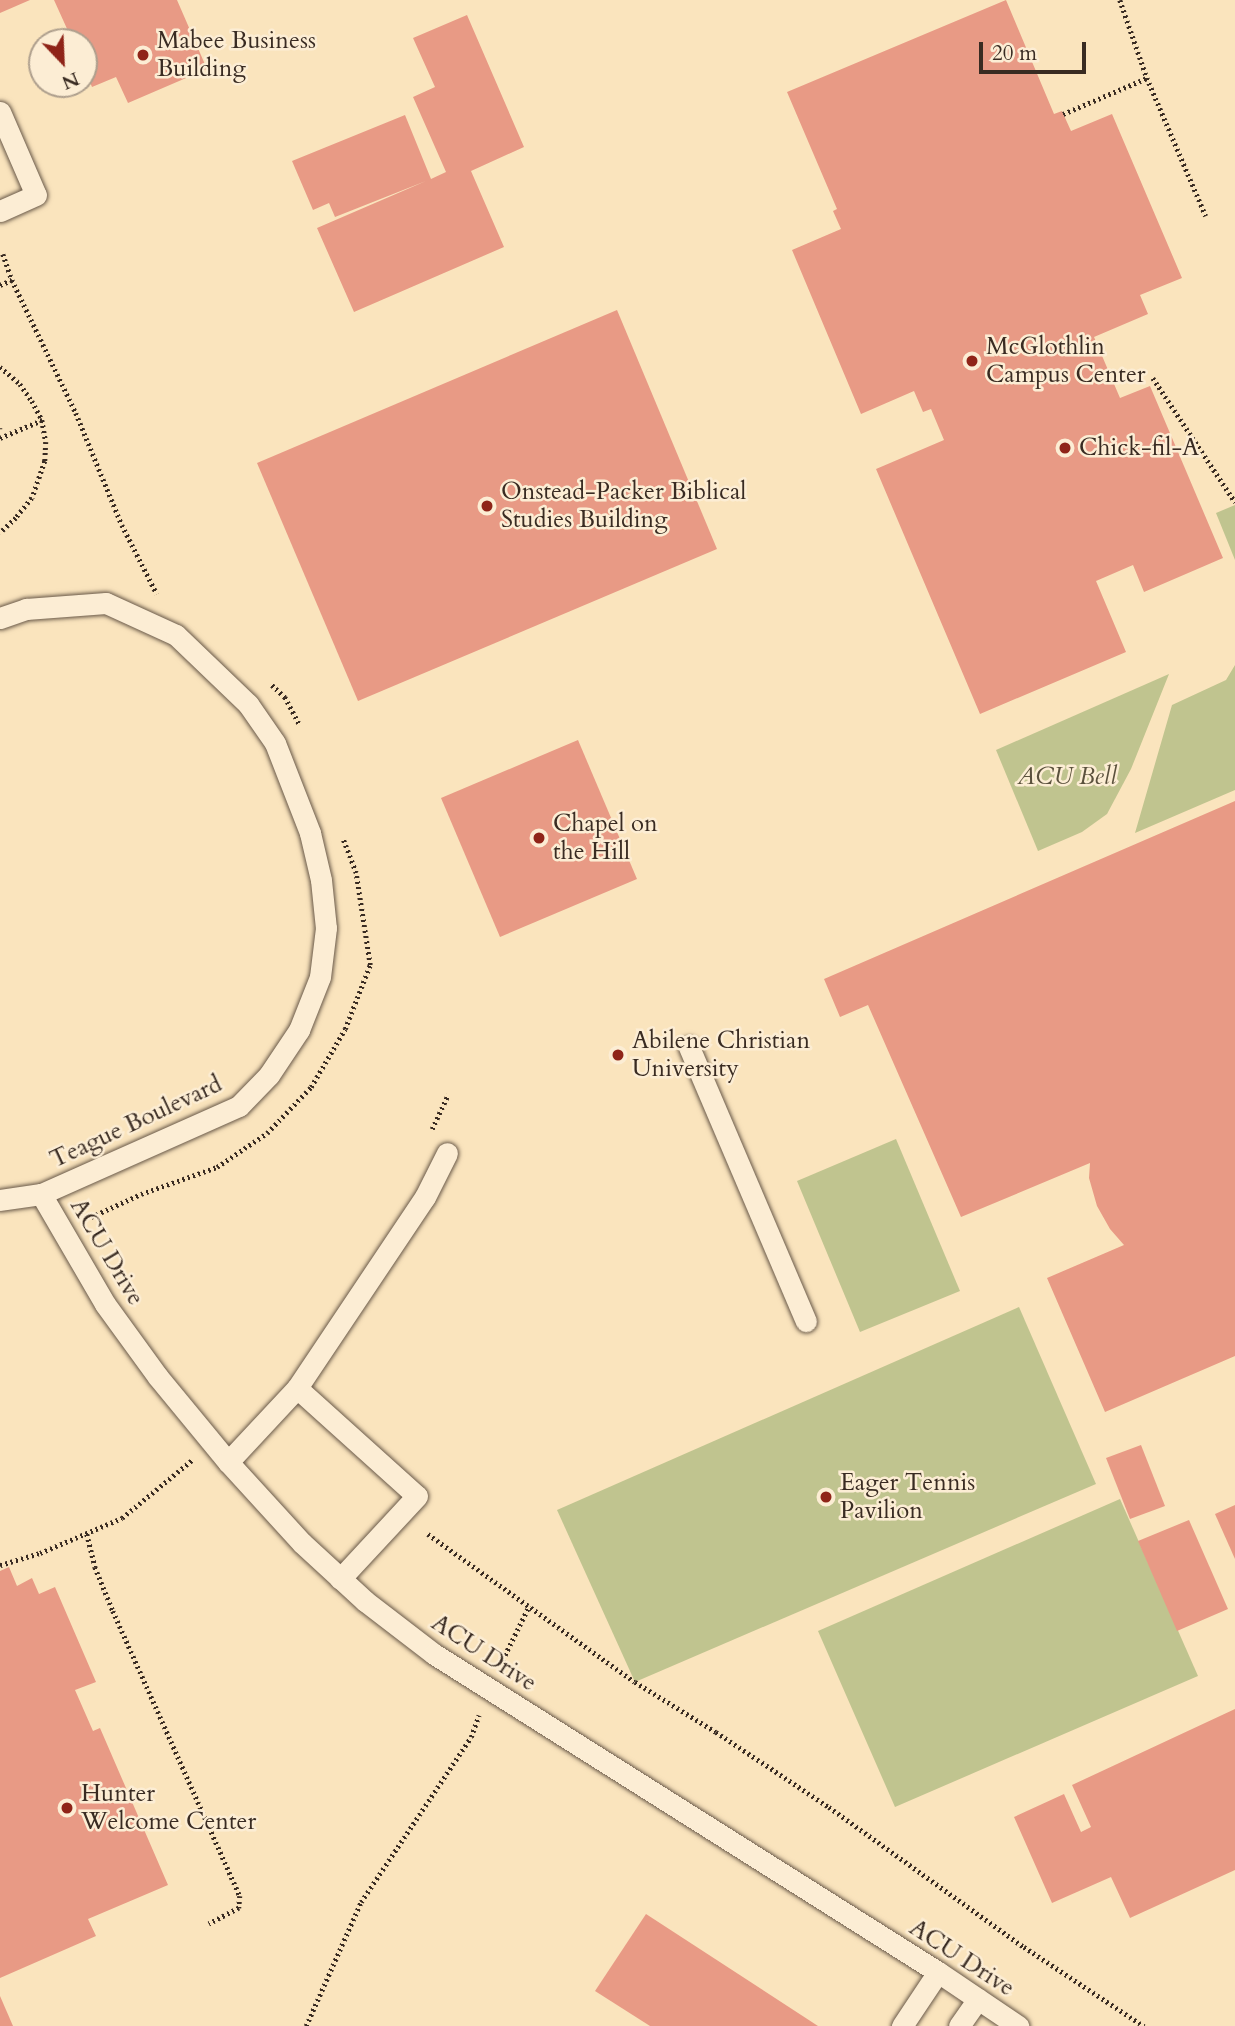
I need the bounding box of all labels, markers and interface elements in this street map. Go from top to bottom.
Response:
place label: Mabee Business Building [157,27,316,83]
north arrow [28,28,98,98]
scale bar [983,28,1090,72]
text: 20 m [992,39,1037,68]
marker: Mabee Business Building [135,47,151,63]
text: N [58,65,83,96]
place label: McGlothlin Campus Center [986,333,1146,389]
marker: McGlothlin Campus Center [964,353,980,369]
place label: Chick-fil-A [1079,434,1199,462]
marker: Chick-fil-A [1057,440,1073,456]
place label: Onstead-Packer Biblical Studies Building [501,478,746,534]
marker: Onstead-Packer Biblical Studies Building [479,498,495,514]
park label: ACU Bell [1017,763,1117,791]
place label: Chapel on the Hill [553,810,658,866]
marker: Chapel on the Hill [531,830,547,846]
place label: Abilene Christian University [632,1027,810,1083]
marker: Abilene Christian University [610,1047,626,1063]
street label: Teague Boulevard [45,1070,227,1174]
street label: ACU Drive [64,1193,150,1311]
place label: Eager Tennis Pavilion [840,1469,975,1525]
marker: Eager Tennis Pavilion [818,1489,834,1505]
street label: ACU Drive [426,1608,542,1698]
place label: Hunter Welcome Center [81,1780,256,1836]
marker: Hunter Welcome Center [59,1800,75,1816]
street label: ACU Drive [904,1913,1020,2003]

